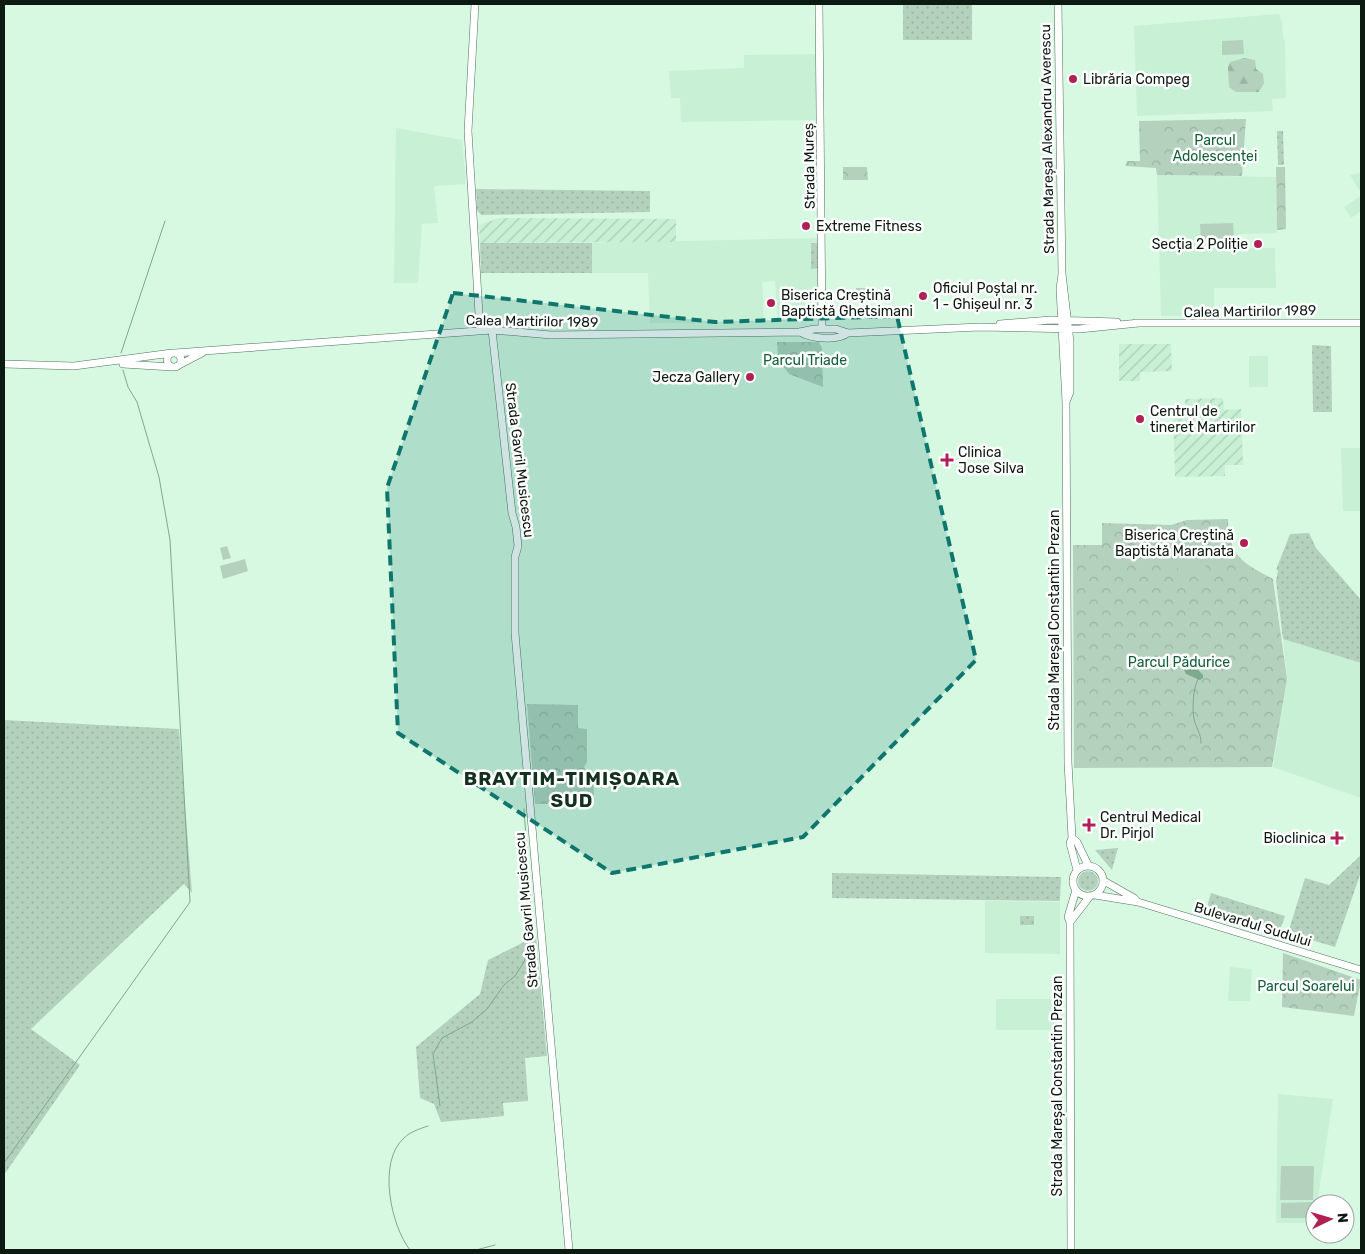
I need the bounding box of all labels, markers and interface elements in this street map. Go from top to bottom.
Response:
street label: Strada Mareșal Alexandru Averescu [1037,24,1058,254]
place label: Librăria Compeg [1083,71,1190,88]
marker: Librăria Compeg [1067,73,1079,85]
street label: Strada Mureș [800,123,819,209]
park label: Parcul Adolescenței [1173,132,1257,165]
place label: Extreme Fitness [816,218,922,235]
marker: Extreme Fitness [800,220,812,232]
place label: Secția 2 Poliție [1152,236,1248,253]
marker: Secția 2 Poliție [1252,238,1264,250]
place label: Oficiul Poștal nr. 1 - Ghișeul nr. 3 [933,280,1037,313]
place label: Biserica Creștină Baptistă Ghetsimani [781,287,913,320]
marker: Oficiul Poștal nr. 1 - Ghișeul nr. 3 [917,290,929,302]
marker: Biserica Creștină Baptistă Ghetsimani [765,297,777,309]
street label: Calea Martirilor 1989 [1184,302,1316,321]
street label: Calea Martirilor 1989 [466,312,598,331]
park label: Parcul Triade [763,352,847,369]
place label: Jecza Gallery [652,369,740,386]
marker: Jecza Gallery [744,371,756,383]
street label: Strada Gavril Musicescu [502,382,537,538]
place label: Centrul de tineret Martirilor [1150,403,1256,436]
marker: Centrul de tineret Martirilor [1134,413,1146,425]
place label: Clinica Jose Silva [958,444,1024,477]
marker: Clinica Jose Silva [940,453,954,467]
street label: Strada Mareșal Constantin Prezan [1046,510,1063,730]
place label: Biserica Creștină Baptistă Maranata [1115,527,1234,560]
marker: Biserica Creștină Baptistă Maranata [1238,537,1250,549]
park label: Parcul Pădurice [1128,654,1230,671]
district label: BRAYTIM-TIMIȘOARA SUD [464,767,680,812]
place label: Centrul Medical Dr. Pirjol [1100,809,1201,842]
marker: Centrul Medical Dr. Pirjol [1082,818,1096,832]
place label: Bioclinica [1263,830,1326,847]
marker: Bioclinica [1330,831,1344,845]
street label: Strada Gavril Musicescu [511,832,542,988]
street label: Bulevardul Sudului [1192,899,1314,950]
street label: Strada Mareșal Constantin Prezan [1049,976,1066,1196]
park label: Parcul Soarelui [1257,978,1355,995]
north arrow [1305,1194,1355,1244]
text: N [1334,1212,1351,1224]

